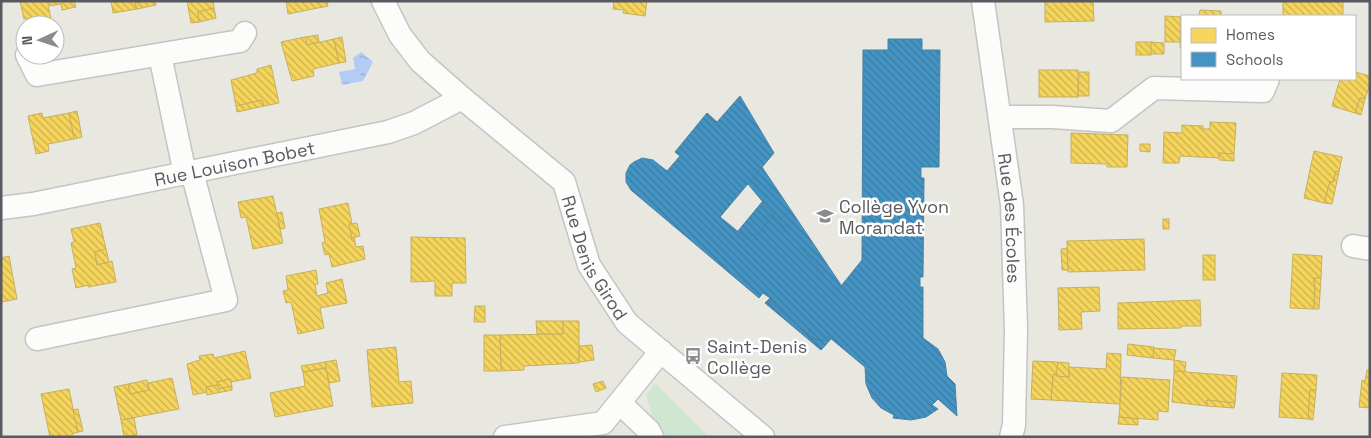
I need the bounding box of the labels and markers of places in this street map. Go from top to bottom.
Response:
place label: Collège Yvon Morandat [839,195,949,239]
school or university icon: Collège Yvon Morandat [815,206,835,226]
place label: Saint-Denis Collège [707,335,807,379]
bus stop icon: Saint-Denis Collège [683,346,703,366]

